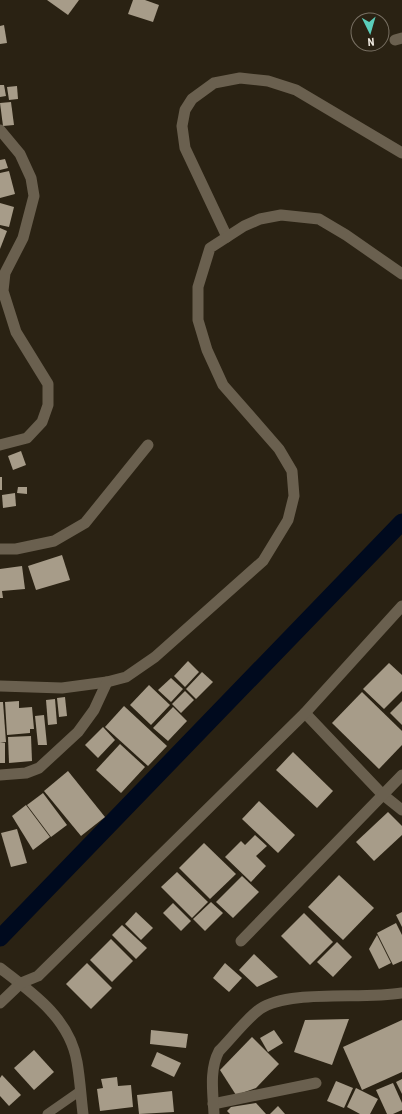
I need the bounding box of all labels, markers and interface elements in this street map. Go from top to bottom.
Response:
north arrow [350,12,390,52]
text: N [367,35,375,48]

